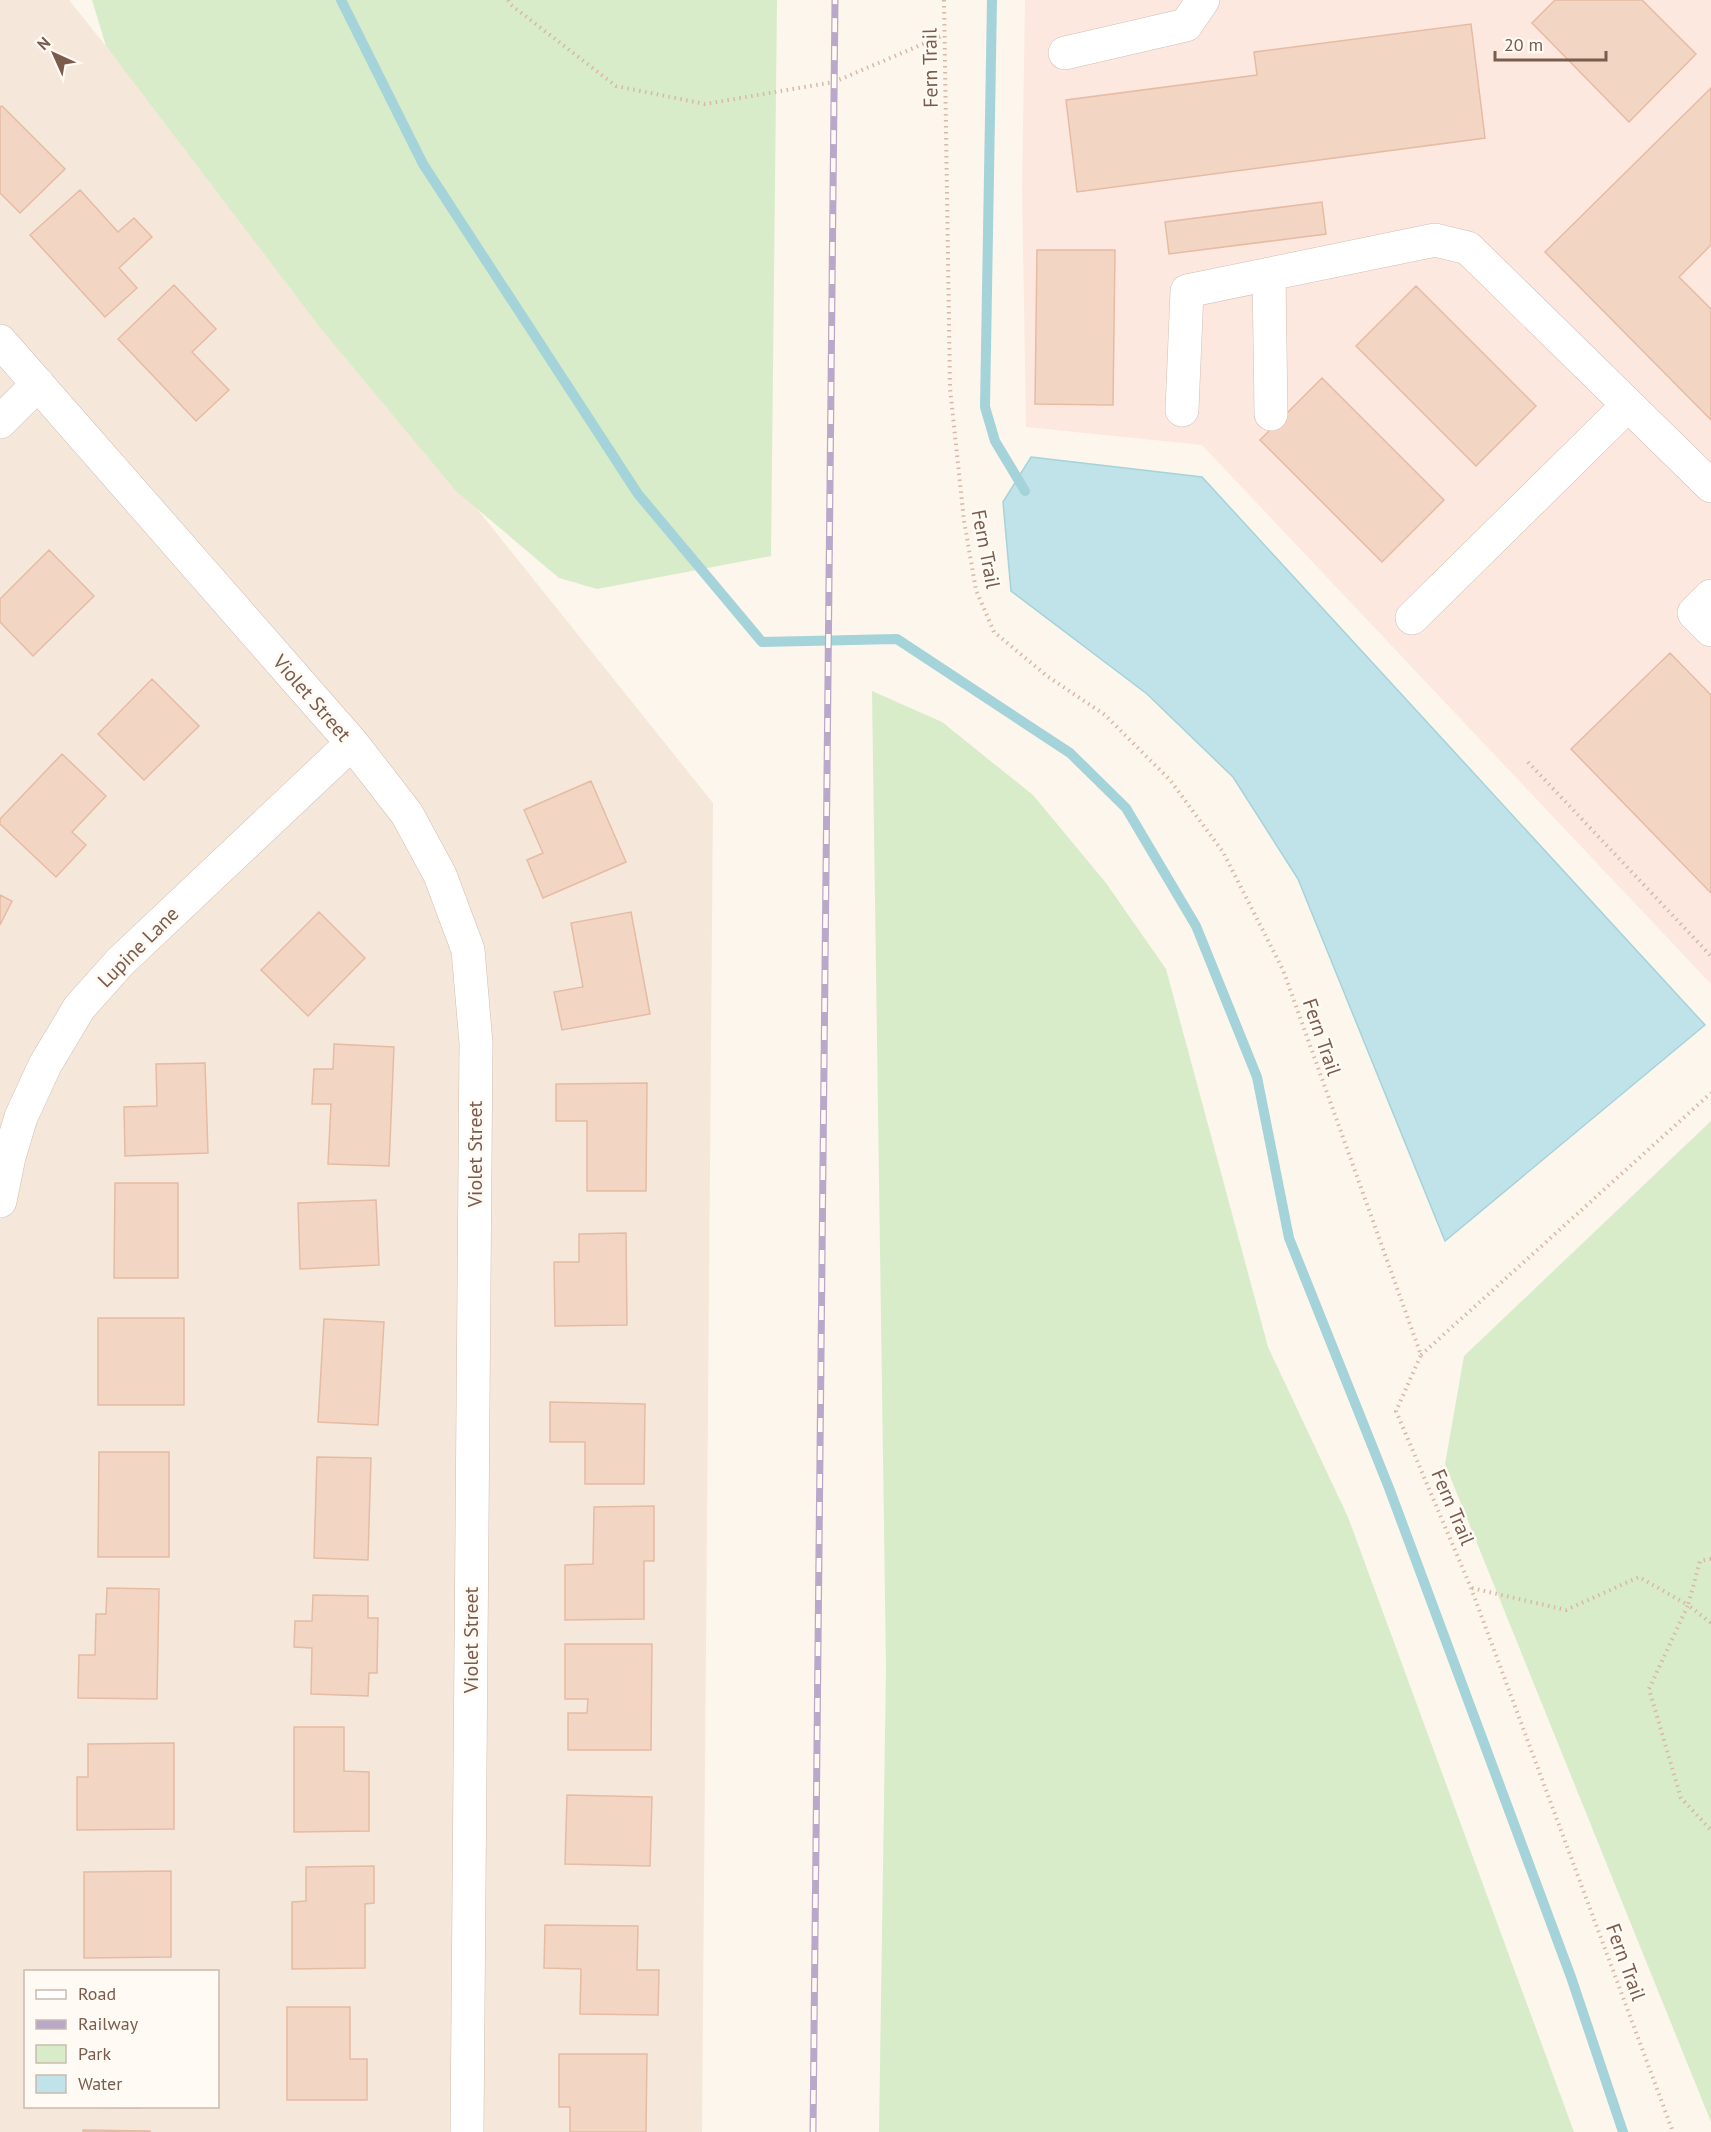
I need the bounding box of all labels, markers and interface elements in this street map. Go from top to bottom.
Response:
north arrow [24,24,84,84]
scale bar [1495,24,1606,62]
street label: Fern Trail [916,28,944,108]
text: N [33,33,54,54]
text: 20 m [1504,33,1543,56]
street label: Fern Trail [966,507,1006,591]
street label: Violet Street [267,648,357,747]
street label: Lupine Lane [92,901,184,993]
street label: Fern Trail [1297,995,1347,1079]
street label: Violet Street [462,1100,488,1208]
street label: Fern Trail [1425,1465,1481,1549]
street label: Violet Street [458,1586,484,1694]
street label: Fern Trail [1600,1920,1652,2004]
legend [24,1970,219,2108]
text: Road [78,1982,116,2005]
text: Railway [78,2012,139,2035]
text: Park [78,2042,111,2065]
text: Water [78,2072,122,2095]

